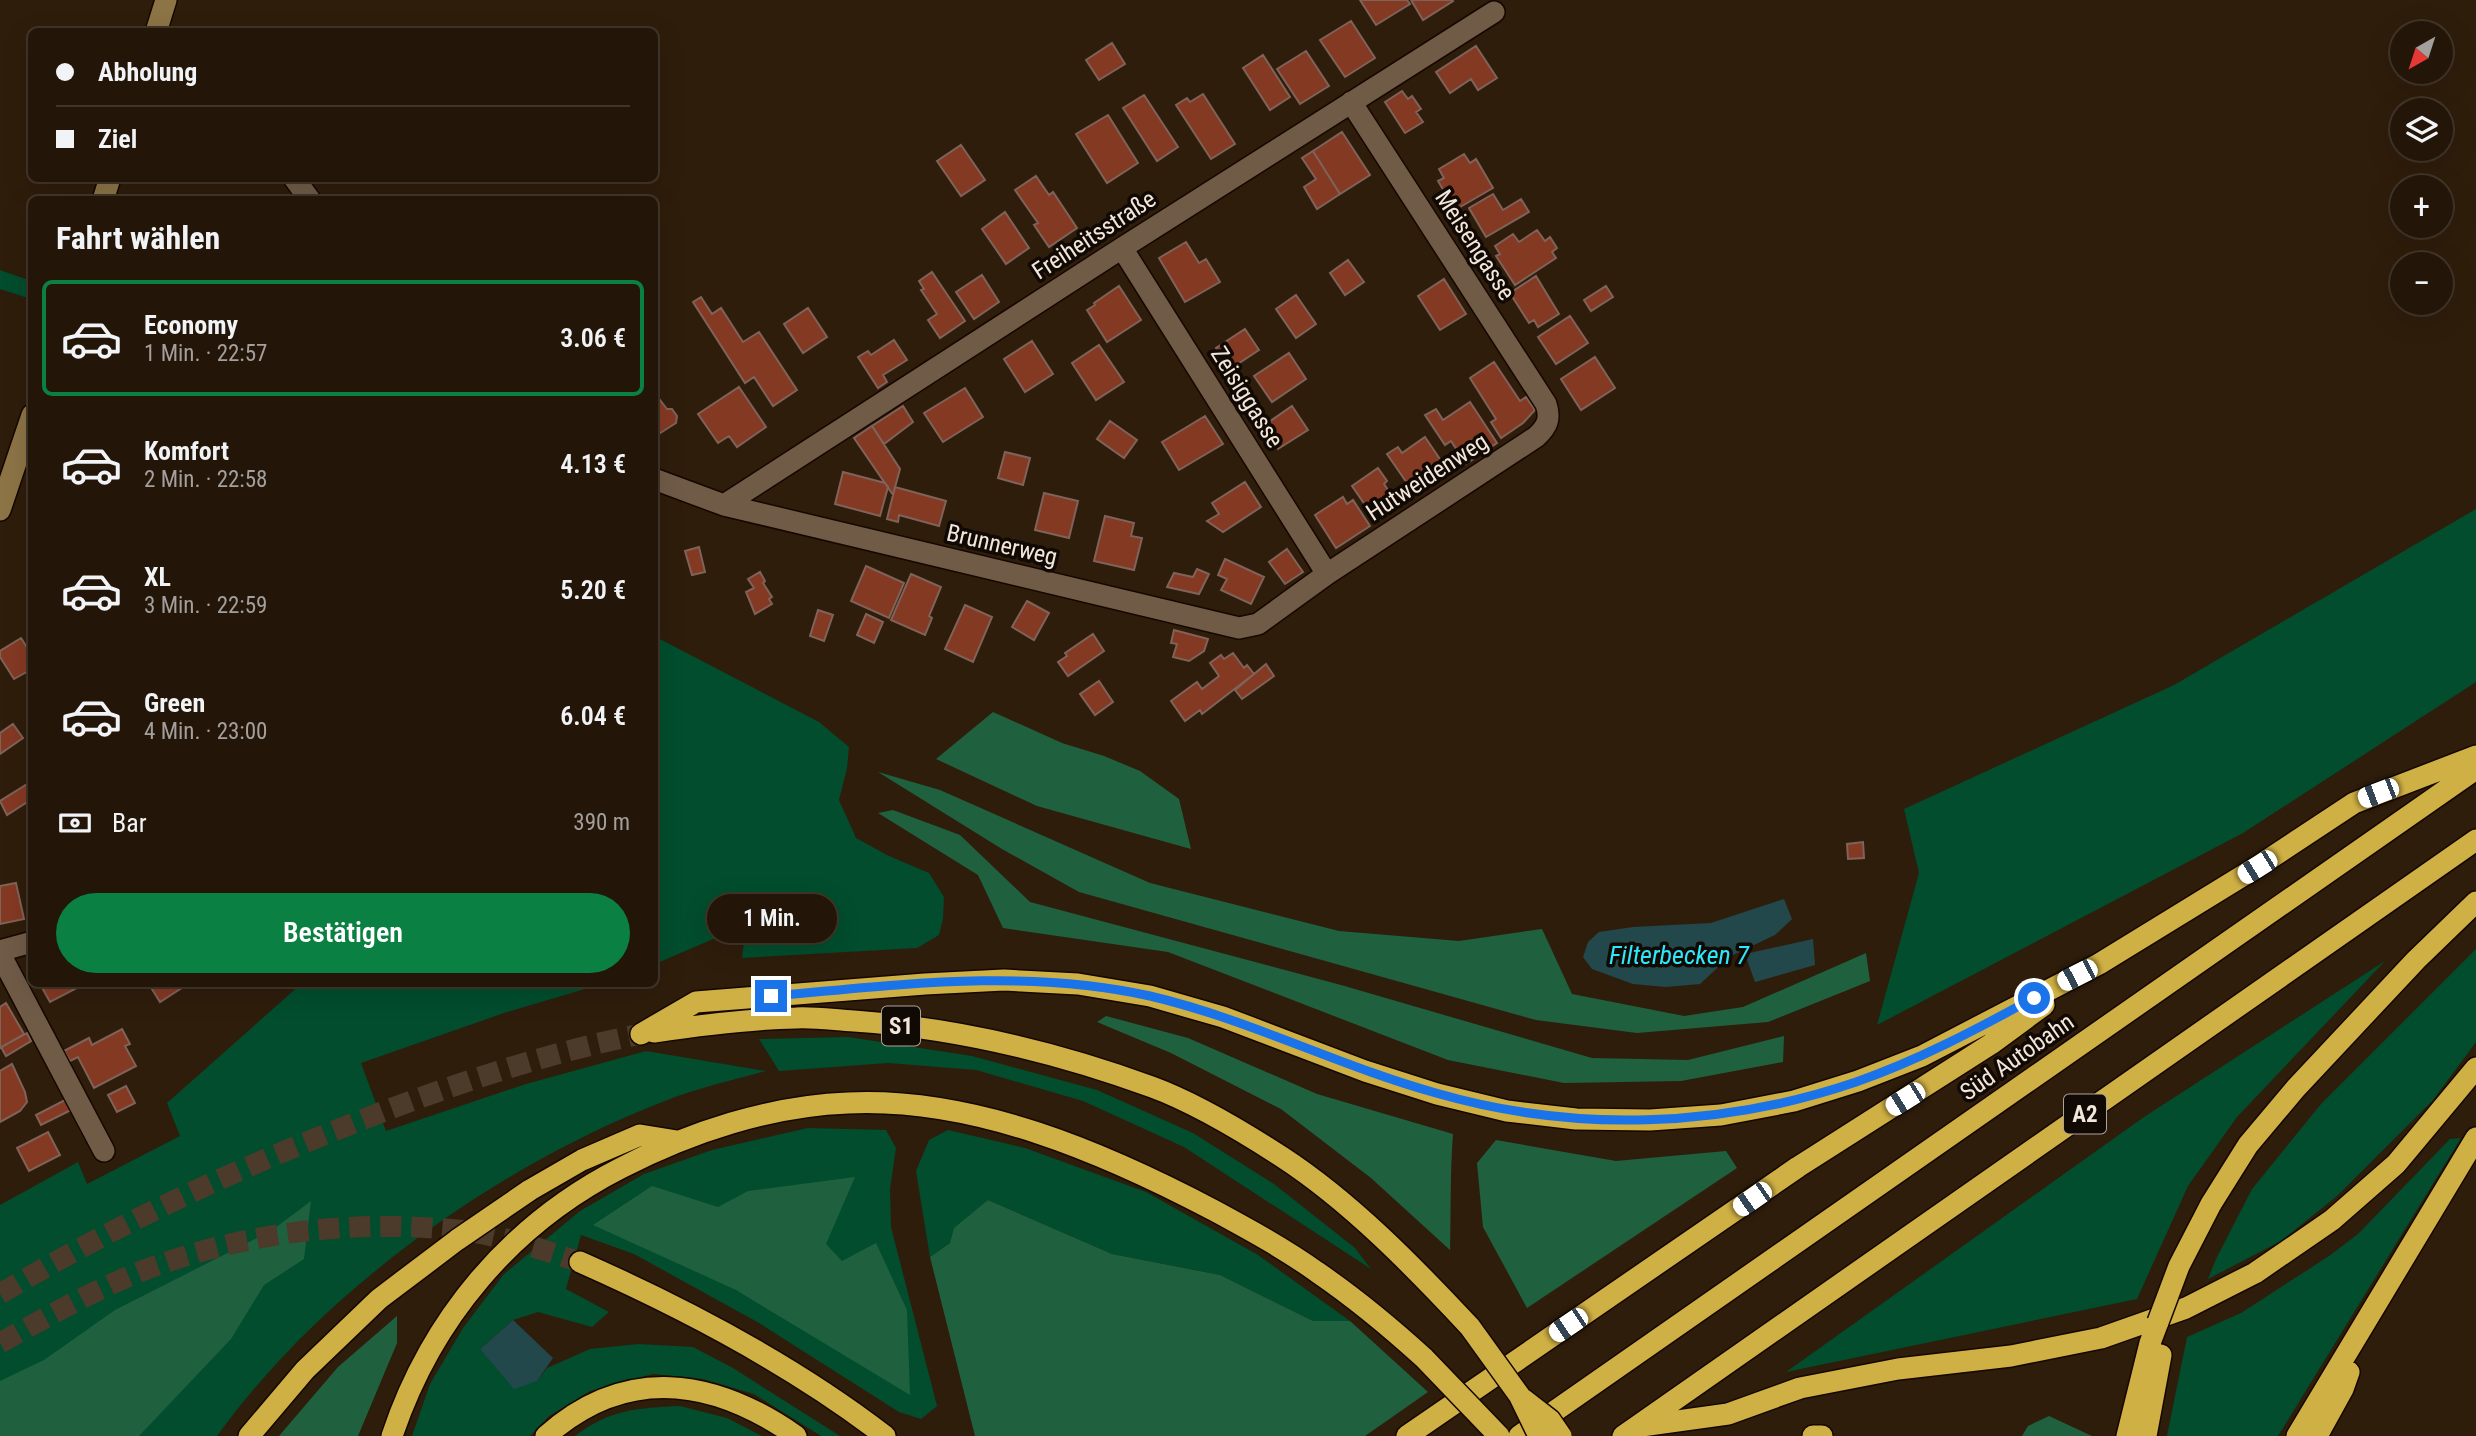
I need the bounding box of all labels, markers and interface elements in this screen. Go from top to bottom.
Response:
north arrow [2390,21,2454,84]
map controls [2390,21,2453,315]
text: Abholung [98,57,197,87]
button: layers [2390,98,2453,161]
text: Ziel [98,124,137,154]
button: + [2390,175,2453,238]
street label: Freiheitsstraße [1027,185,1161,285]
street label: Meisengasse [1429,185,1521,305]
text: Fahrt wählen [56,219,220,257]
button: − [2390,252,2453,315]
icon: car [60,307,123,370]
text: Economy [144,310,238,340]
text: 3.06 € [560,323,626,353]
text: 1 Min. · 22:57 [144,340,267,367]
street label: Zeisiggasse [1205,341,1289,453]
street label: Hutweidenweg [1361,427,1493,527]
icon: car [60,433,123,496]
text: Komfort [144,436,229,466]
text: 4.13 € [560,449,626,479]
text: 2 Min. · 22:58 [144,466,267,493]
street label: Brunnerweg [944,519,1060,571]
icon: car [60,559,123,622]
text: XL [144,562,171,592]
text: 5.20 € [560,575,626,605]
text: 3 Min. · 22:59 [144,592,267,619]
icon: car [60,685,123,748]
text: Green [144,688,205,718]
text: 6.04 € [560,701,626,731]
text: 4 Min. · 23:00 [144,718,267,745]
car [2355,776,2402,810]
icon: cash [56,804,94,842]
text: Bar [112,808,147,838]
text: 390 m [573,809,630,836]
car [2234,847,2281,887]
button: Bestätigen [56,893,630,973]
callout: 1 Min. [706,894,836,944]
text: 1 Min. [743,905,801,932]
water label: Filterbecken 7 [1609,940,1751,970]
car [2054,956,2101,994]
route end [755,980,787,1012]
route start [2018,982,2050,1014]
road number: S1 [882,1007,920,1046]
street label: Süd Autobahn [1955,1008,2079,1106]
car [1882,1079,1929,1119]
road number: A2 [2064,1094,2106,1134]
car [1729,1178,1776,1220]
car [1545,1305,1592,1345]

